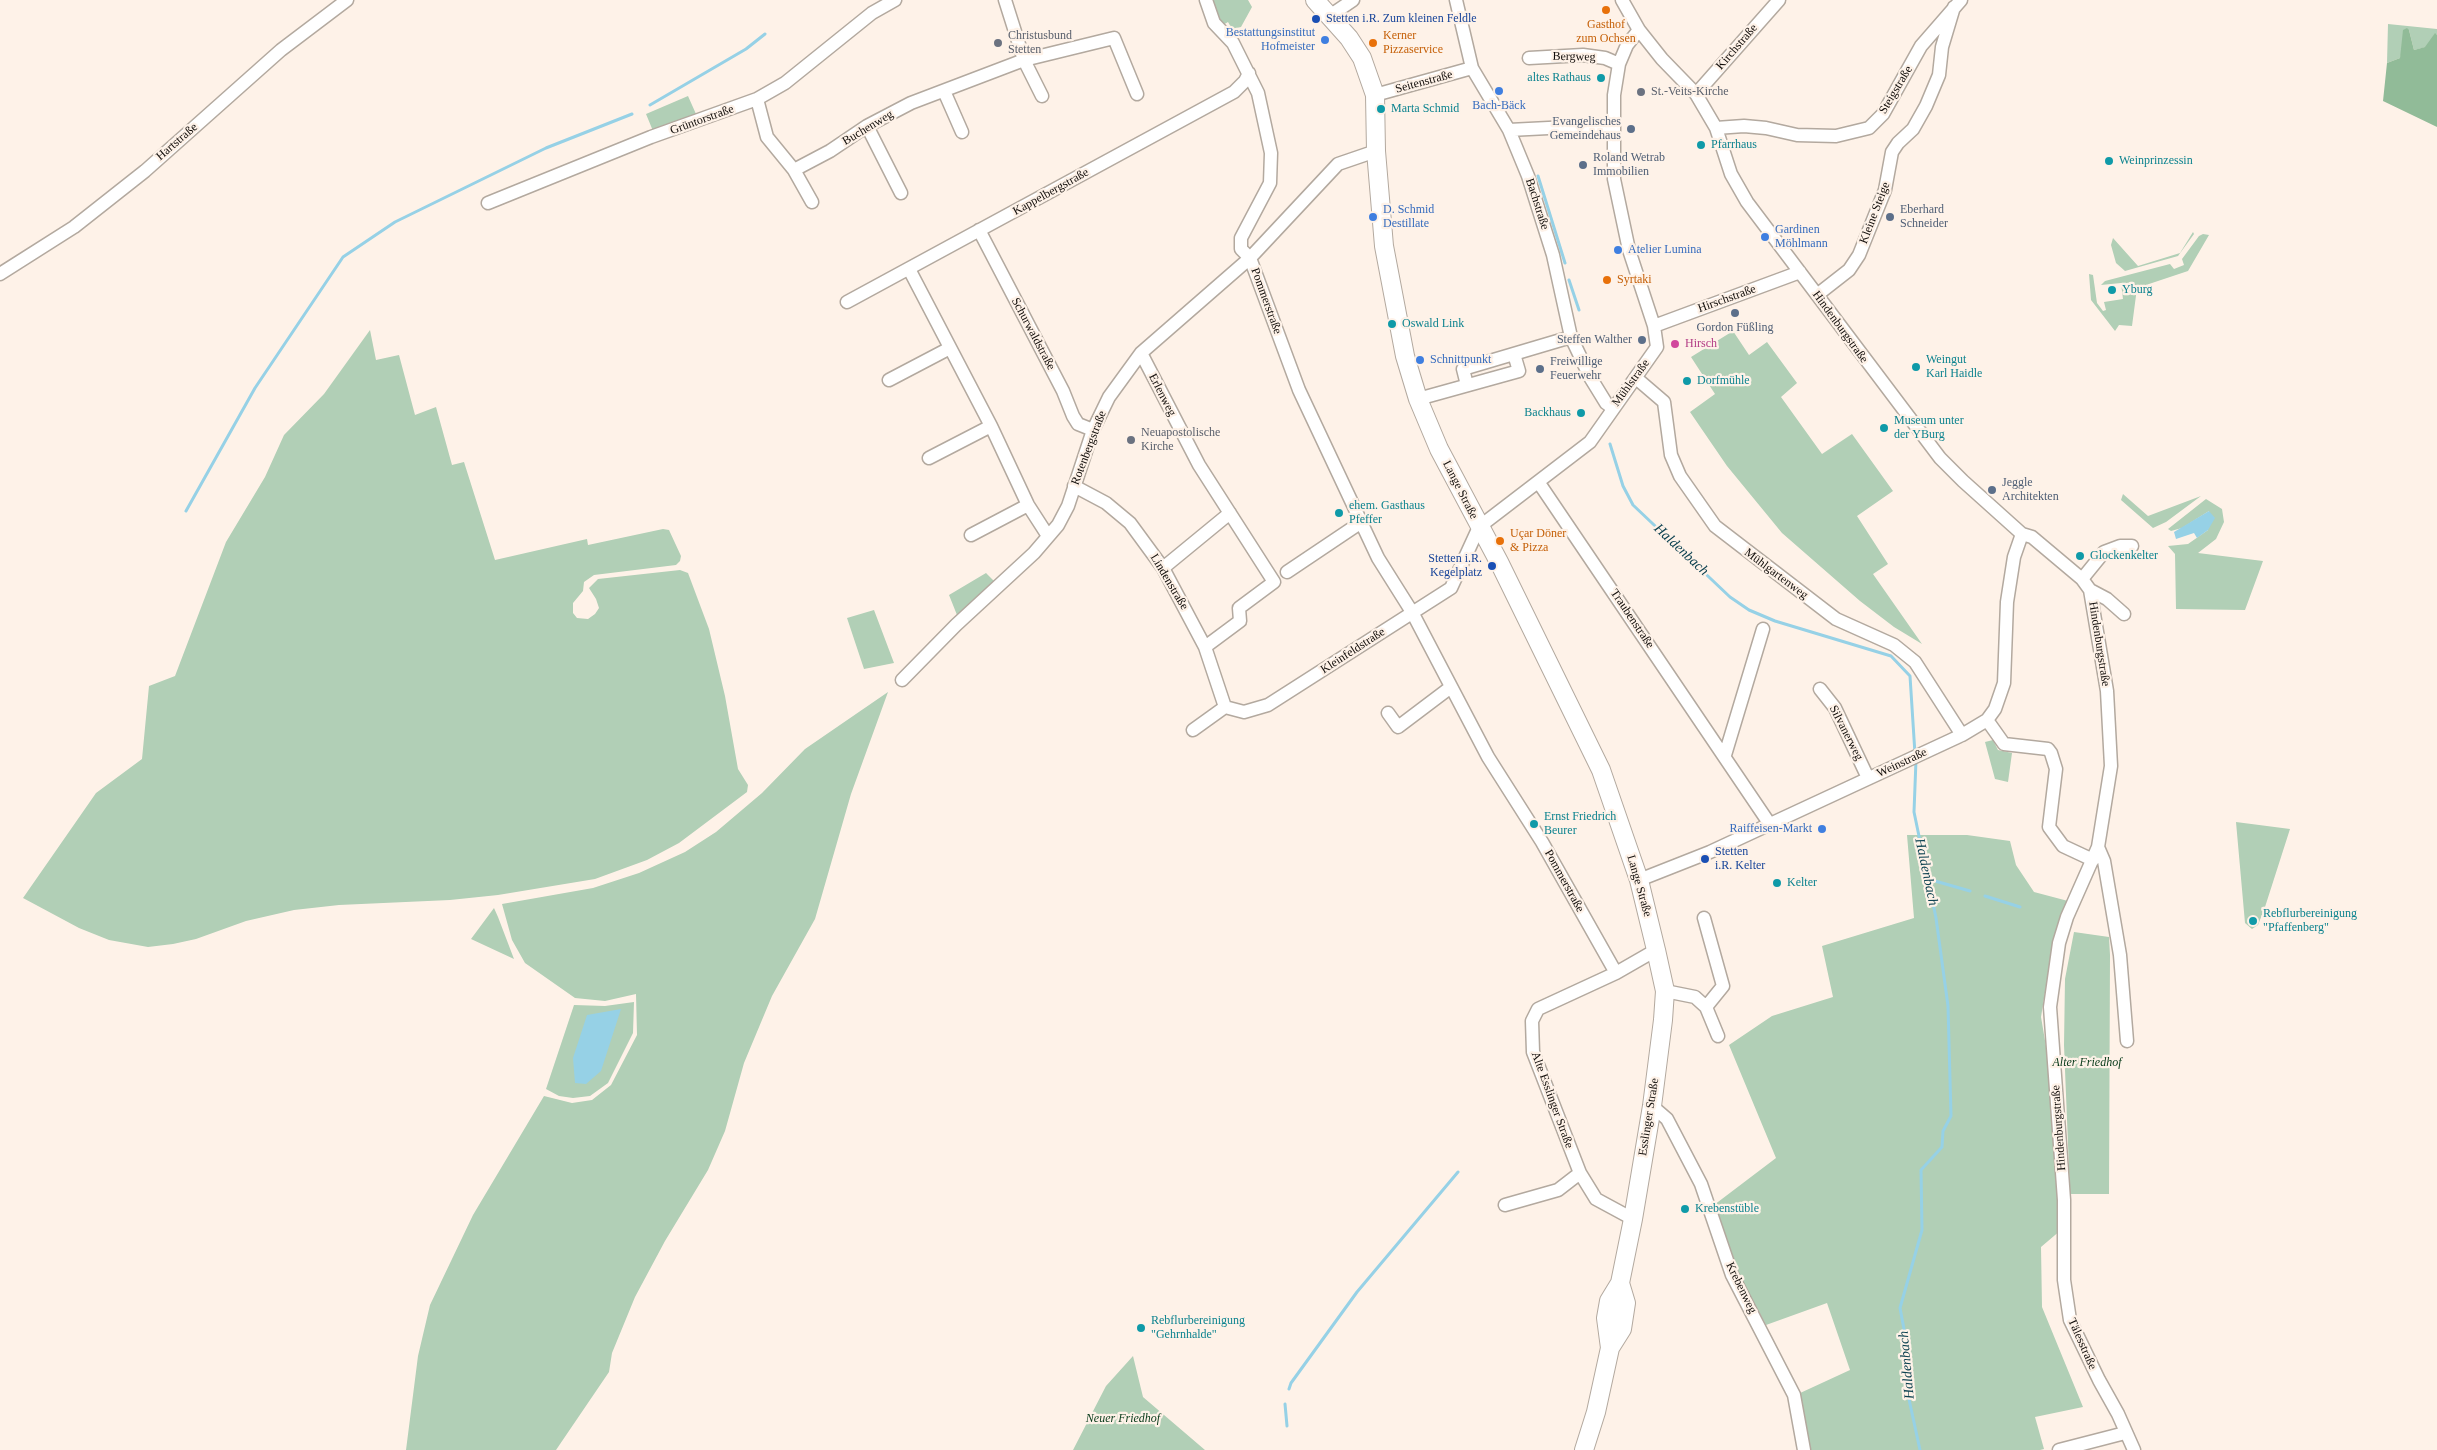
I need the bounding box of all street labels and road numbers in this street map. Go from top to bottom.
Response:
street label: Kirchstraße [1713,21,1761,73]
street label: Bergweg [1552,49,1596,65]
street label: Steigstraße [1876,63,1916,117]
street label: Seitenstraße [1394,67,1454,97]
street label: Grüntorstraße [668,102,736,138]
street label: Buchenweg [840,107,896,149]
street label: Hartstraße [153,120,201,164]
street label: Kappelbergstraße [1011,165,1091,219]
street label: Bachstraße [1522,176,1552,232]
street label: Kleine Steige [1857,180,1893,246]
street label: Pommerstraße [1247,266,1285,336]
street label: Hirschstraße [1696,282,1758,316]
street label: Hindenburgstraße [1809,288,1871,366]
street label: Schurwaldstraße [1008,295,1058,373]
street label: Mühlstraße [1609,357,1653,409]
street label: Erlenweg [1145,371,1179,419]
street label: Rotenbergstraße [1068,409,1110,487]
street label: Lange Straße [1439,458,1481,522]
street label: Mühlgartenweg [1741,545,1811,603]
street label: Lindenstraße [1147,551,1191,613]
street label: Traubenstraße [1607,587,1657,651]
street label: Hindenburgstraße [2085,601,2113,687]
street label: Kleinfeldstraße [1318,625,1388,677]
street label: Silvanerweg [1826,703,1866,763]
street label: Weinstraße [1875,745,1929,781]
street label: Pommerstraße [1541,847,1587,915]
street label: Lange Straße [1623,853,1655,919]
street label: Alte Esslinger Straße [1528,1050,1576,1150]
street label: Esslinger Straße [1636,1077,1662,1157]
street label: Hindenburgstraße [2049,1085,2069,1171]
street label: Krebenweg [1722,1260,1760,1316]
street label: Tälesstraße [2064,1316,2100,1372]

